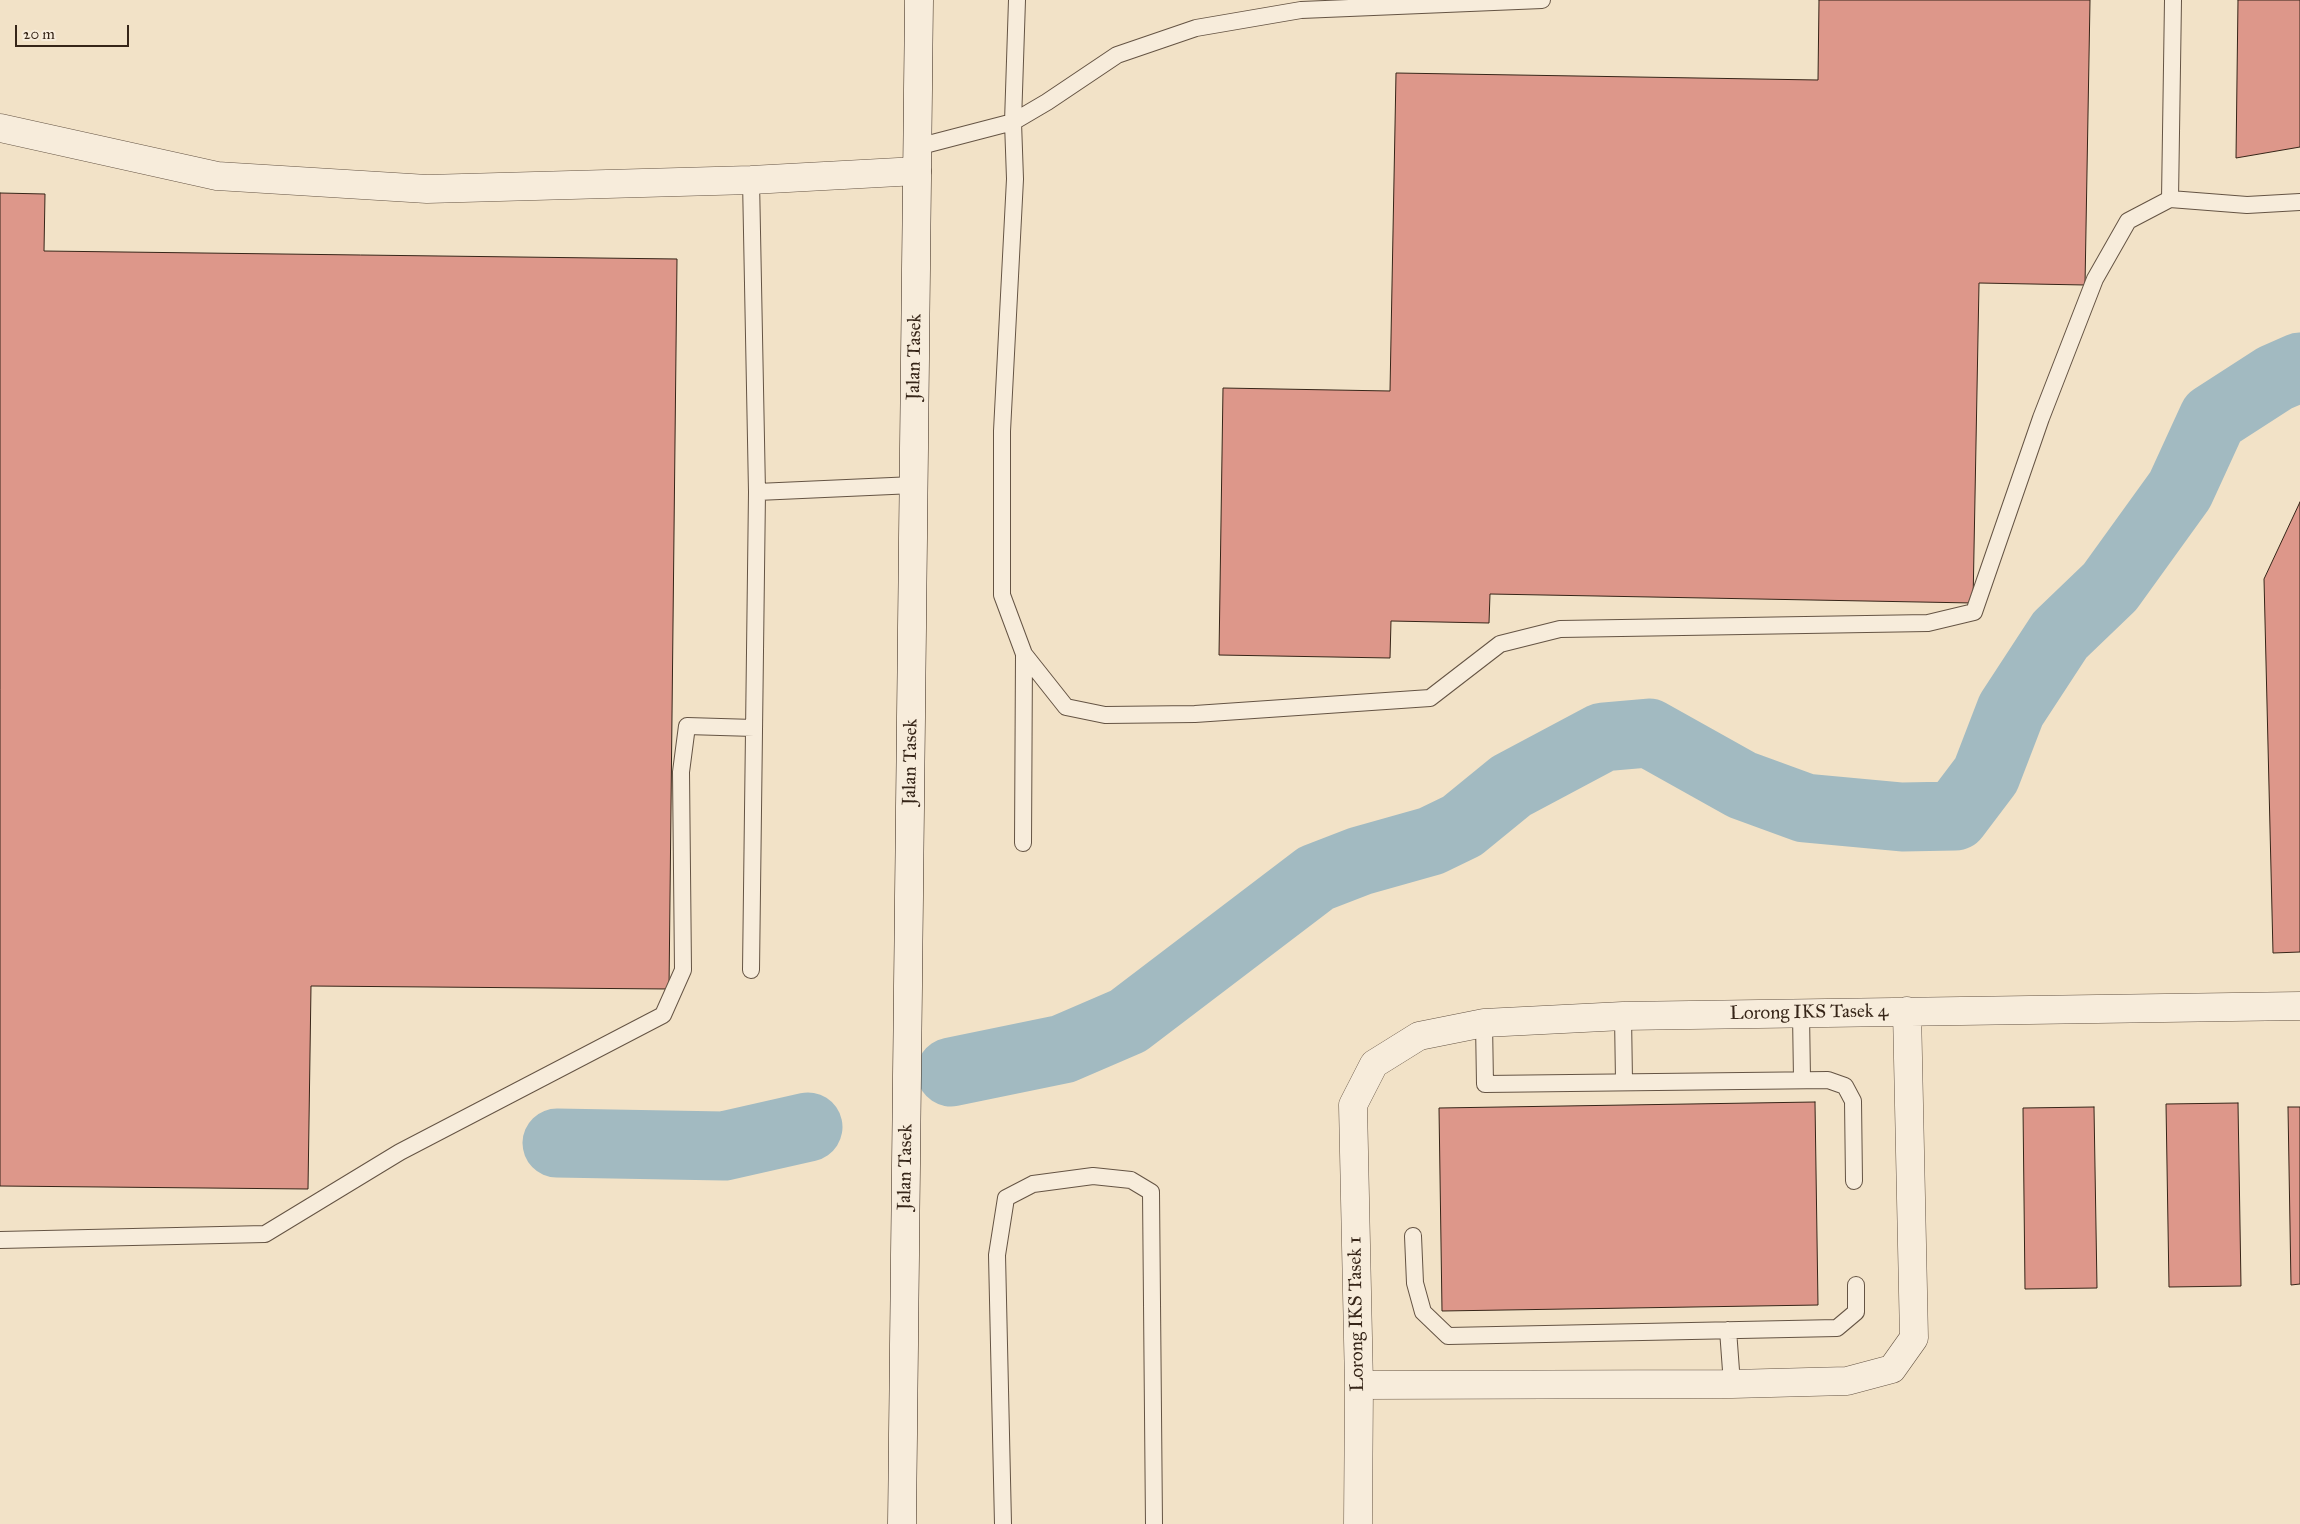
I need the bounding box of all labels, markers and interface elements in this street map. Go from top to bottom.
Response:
scale bar [18,15,131,47]
text: 20 m [23,25,55,43]
street label: Jalan Tasek [903,314,927,400]
street label: Jalan Tasek [899,719,923,805]
street label: Lorong IKS Tasek 4 [1730,1000,1888,1026]
street label: Jalan Tasek [894,1124,918,1210]
street label: Lorong IKS Tasek 1 [1344,1236,1370,1392]

